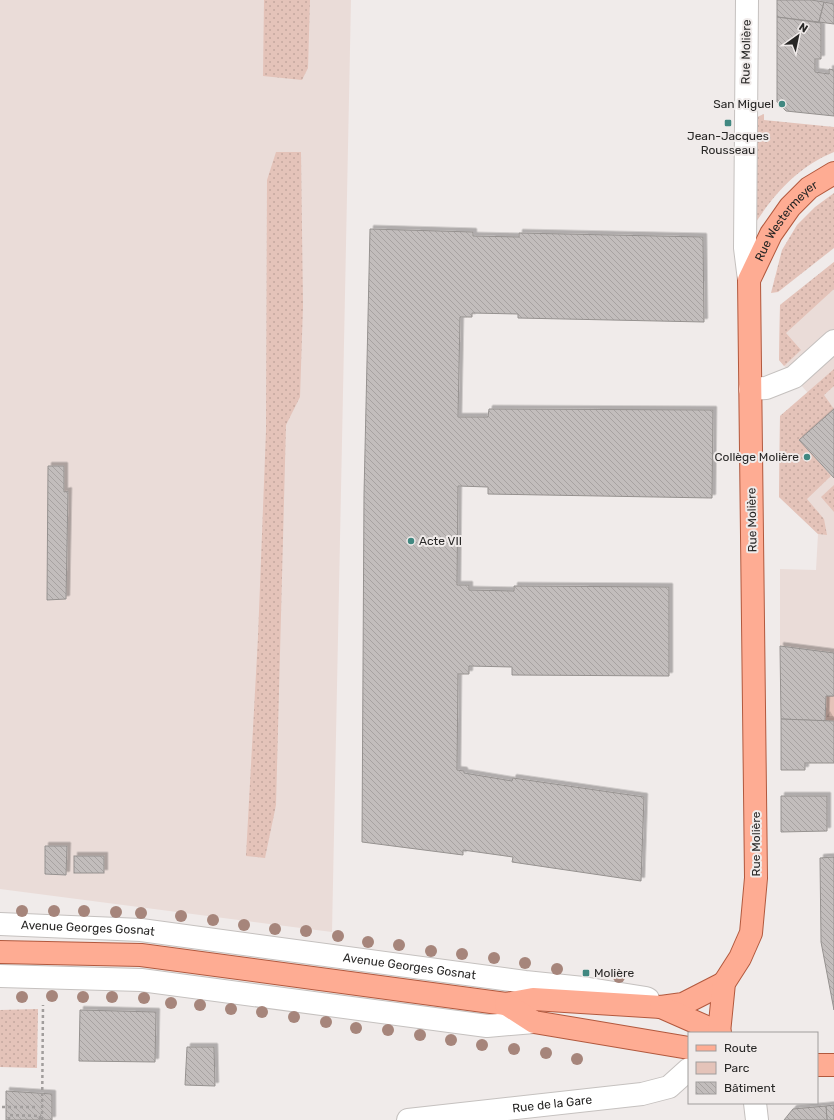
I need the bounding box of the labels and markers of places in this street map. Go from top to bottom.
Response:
place label: San Miguel [713,97,774,111]
marker: San Miguel [777,99,787,109]
marker: Jean-Jacques Rousseau [723,118,733,128]
place label: Jean-Jacques Rousseau [687,129,769,157]
place label: Collège Molière [715,450,799,464]
marker: Collège Molière [802,452,812,462]
place label: Acte VII [419,534,462,548]
marker: Acte VII [406,536,416,546]
place label: Molière [594,966,634,980]
marker: Molière [581,968,591,978]

